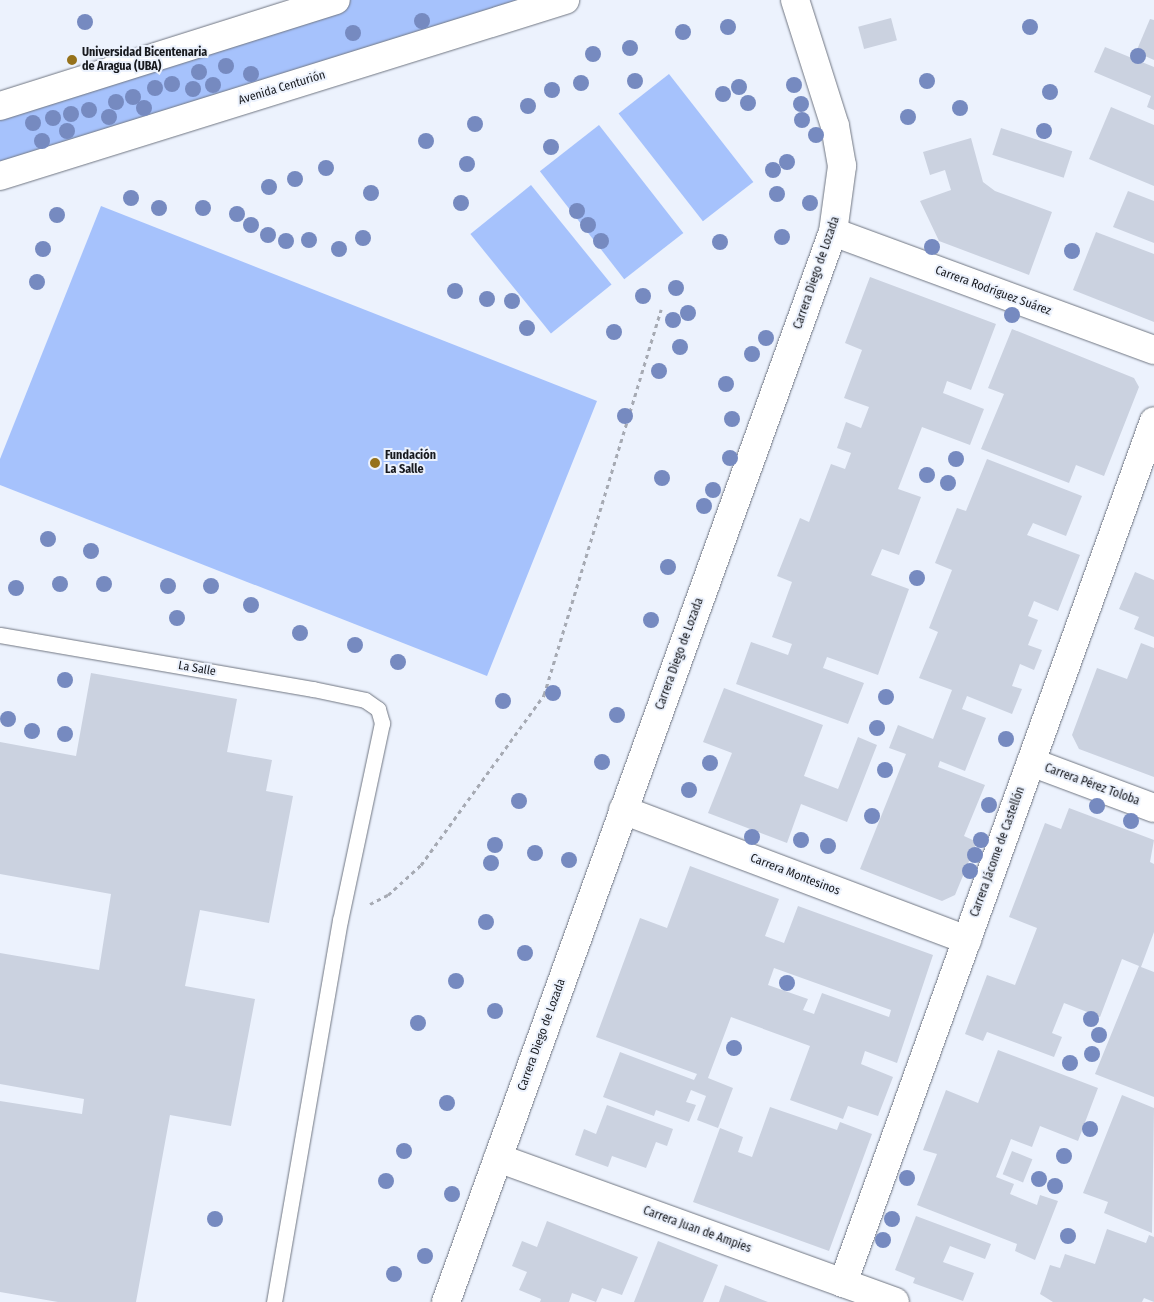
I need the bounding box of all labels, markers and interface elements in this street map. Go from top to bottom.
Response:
place label: Universidad Bicentenaria de Aragua (UBA) [82,46,207,74]
marker: Universidad Bicentenaria de Aragua (UBA) [66,54,78,66]
street label: Avenida Centurión [237,68,327,108]
street label: Carrera Diego de Lozada [791,215,843,331]
street label: Carrera Rodríguez Suárez [933,263,1053,319]
place label: Fundación La Salle [385,449,436,477]
marker: Fundación La Salle [369,457,381,469]
street label: Carrera Diego de Lozada [653,596,707,712]
street label: La Salle [177,659,217,679]
street label: Carrera Pérez Toloba [1042,761,1142,809]
street label: Carrera Jácome de Castellón [968,785,1028,919]
street label: Carrera Montesinos [748,851,842,899]
street label: Carrera Diego de Lozada [515,977,569,1093]
street label: Carrera Juan de Ampies [641,1204,753,1256]

